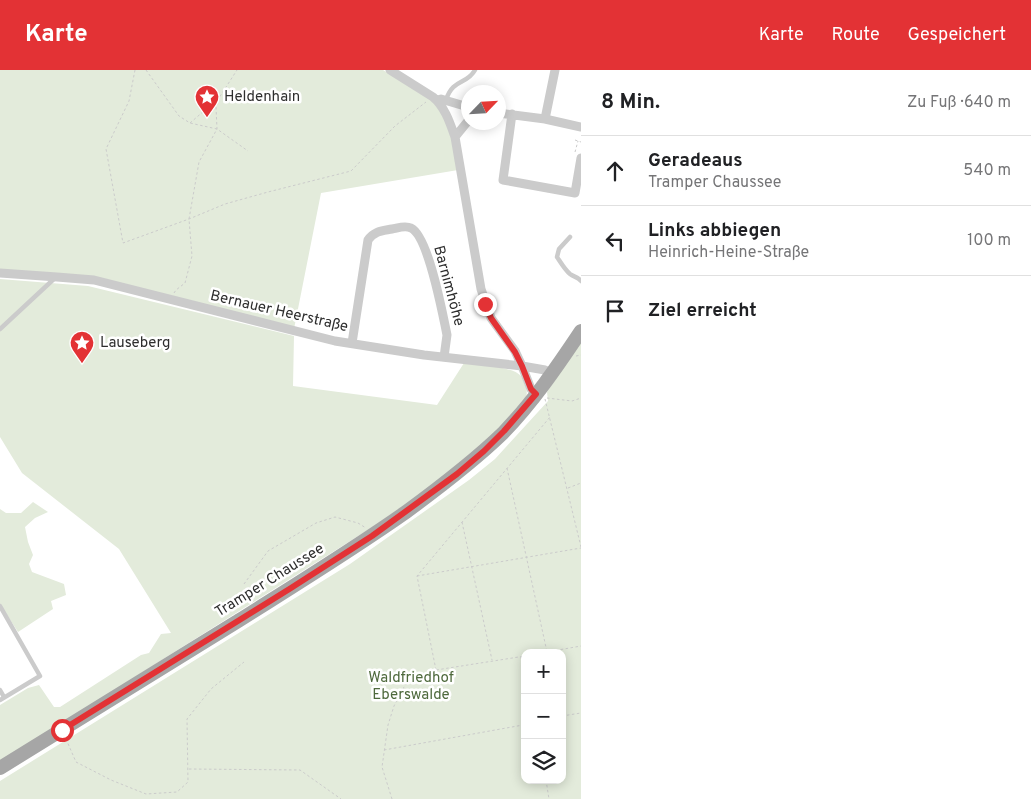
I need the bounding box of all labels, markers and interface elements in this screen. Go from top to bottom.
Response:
text: Karte [25,20,88,50]
text: Karte [759,24,804,47]
text: Route [832,24,880,47]
text: Gespeichert [908,24,1006,47]
place icon: Heldenhain [194,84,220,118]
north arrow [461,85,506,130]
place label: Heldenhain [224,88,300,107]
text: 8 Min. [601,89,660,116]
text: Zu Fuß · 640 m [907,93,1011,113]
text: Geradeaus [648,149,743,173]
icon: ahead [601,157,629,185]
text: 540 m [963,161,1011,181]
text: Tramper Chaussee [648,173,781,193]
text: Links abbiegen [648,219,781,243]
icon: left [601,227,629,255]
text: 100 m [967,231,1011,251]
text: Heinrich-Heine-Straße [648,243,809,263]
street label: Barnimhöhe [428,244,468,328]
street label: Bernauer Heerstraße [208,287,350,337]
route end [474,293,497,316]
icon: arrive [601,297,629,325]
text: Ziel erreicht [648,299,757,323]
place icon: Lauseberg [69,330,95,364]
place label: Lauseberg [100,334,170,353]
street label: Tramper Chaussee [212,540,328,622]
map controls [521,649,566,784]
button: + [521,649,566,694]
park label: Waldfriedhof Eberswalde [368,669,454,705]
button: − [521,694,566,739]
route start [51,719,74,742]
button: layers [521,739,566,784]

